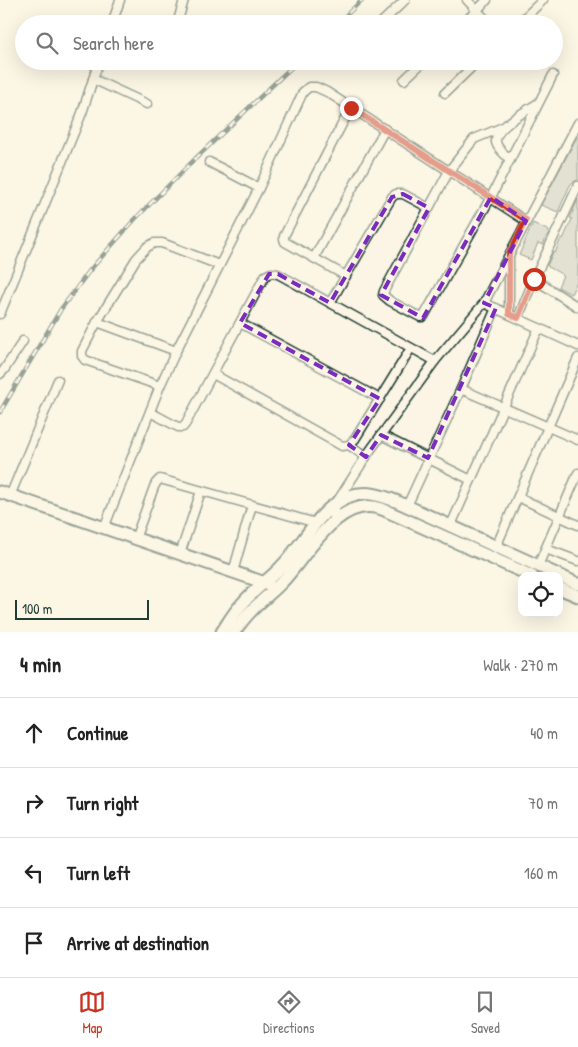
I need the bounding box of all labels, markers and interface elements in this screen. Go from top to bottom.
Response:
search box [15,15,563,70]
icon: search [33,29,61,57]
text: Search here [73,30,154,56]
route end [340,97,363,120]
route start [523,268,546,291]
map controls [518,572,563,617]
button: locate [518,572,563,617]
scale bar [15,597,149,620]
text: 100 m [22,599,52,618]
text: 4 min [20,650,61,679]
text: Walk · 270 m [483,654,558,676]
icon: ahead [20,719,48,747]
text: Continue [67,720,128,746]
text: 40 m [530,722,558,744]
icon: right [20,789,48,817]
text: Turn right [67,790,138,816]
text: 70 m [528,792,558,814]
icon: left [20,859,48,887]
text: Turn left [67,860,130,886]
text: 160 m [524,862,558,884]
icon: arrive [20,929,48,957]
text: Arrive at destination [67,930,209,956]
tab: Map [78,988,106,1037]
tab: Directions [263,988,314,1037]
tab: Saved [471,988,500,1037]

